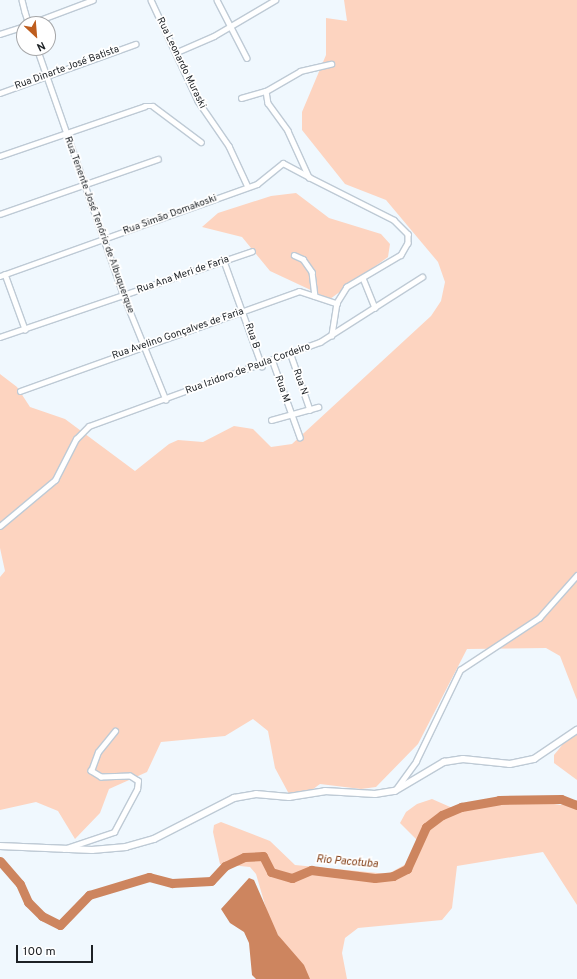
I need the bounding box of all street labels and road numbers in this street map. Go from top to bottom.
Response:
street label: Rua Leonardo Muraski [154,15,208,111]
street label: Rua Dinarte José Batista [13,43,121,93]
street label: Rua Tenente José Tenório de Albuquerque [61,134,137,316]
street label: Rua Simão Domakoski [121,192,219,238]
street label: Rua Ana Meri de Faria [135,253,231,297]
street label: Rua Avelino Gonçalves de Faria [110,306,246,362]
street label: Rua B [242,322,262,350]
street label: Rua Izidoro de Paula Cordeiro [184,341,312,397]
street label: Rua N [290,367,310,397]
street label: Rua M [272,374,292,404]

